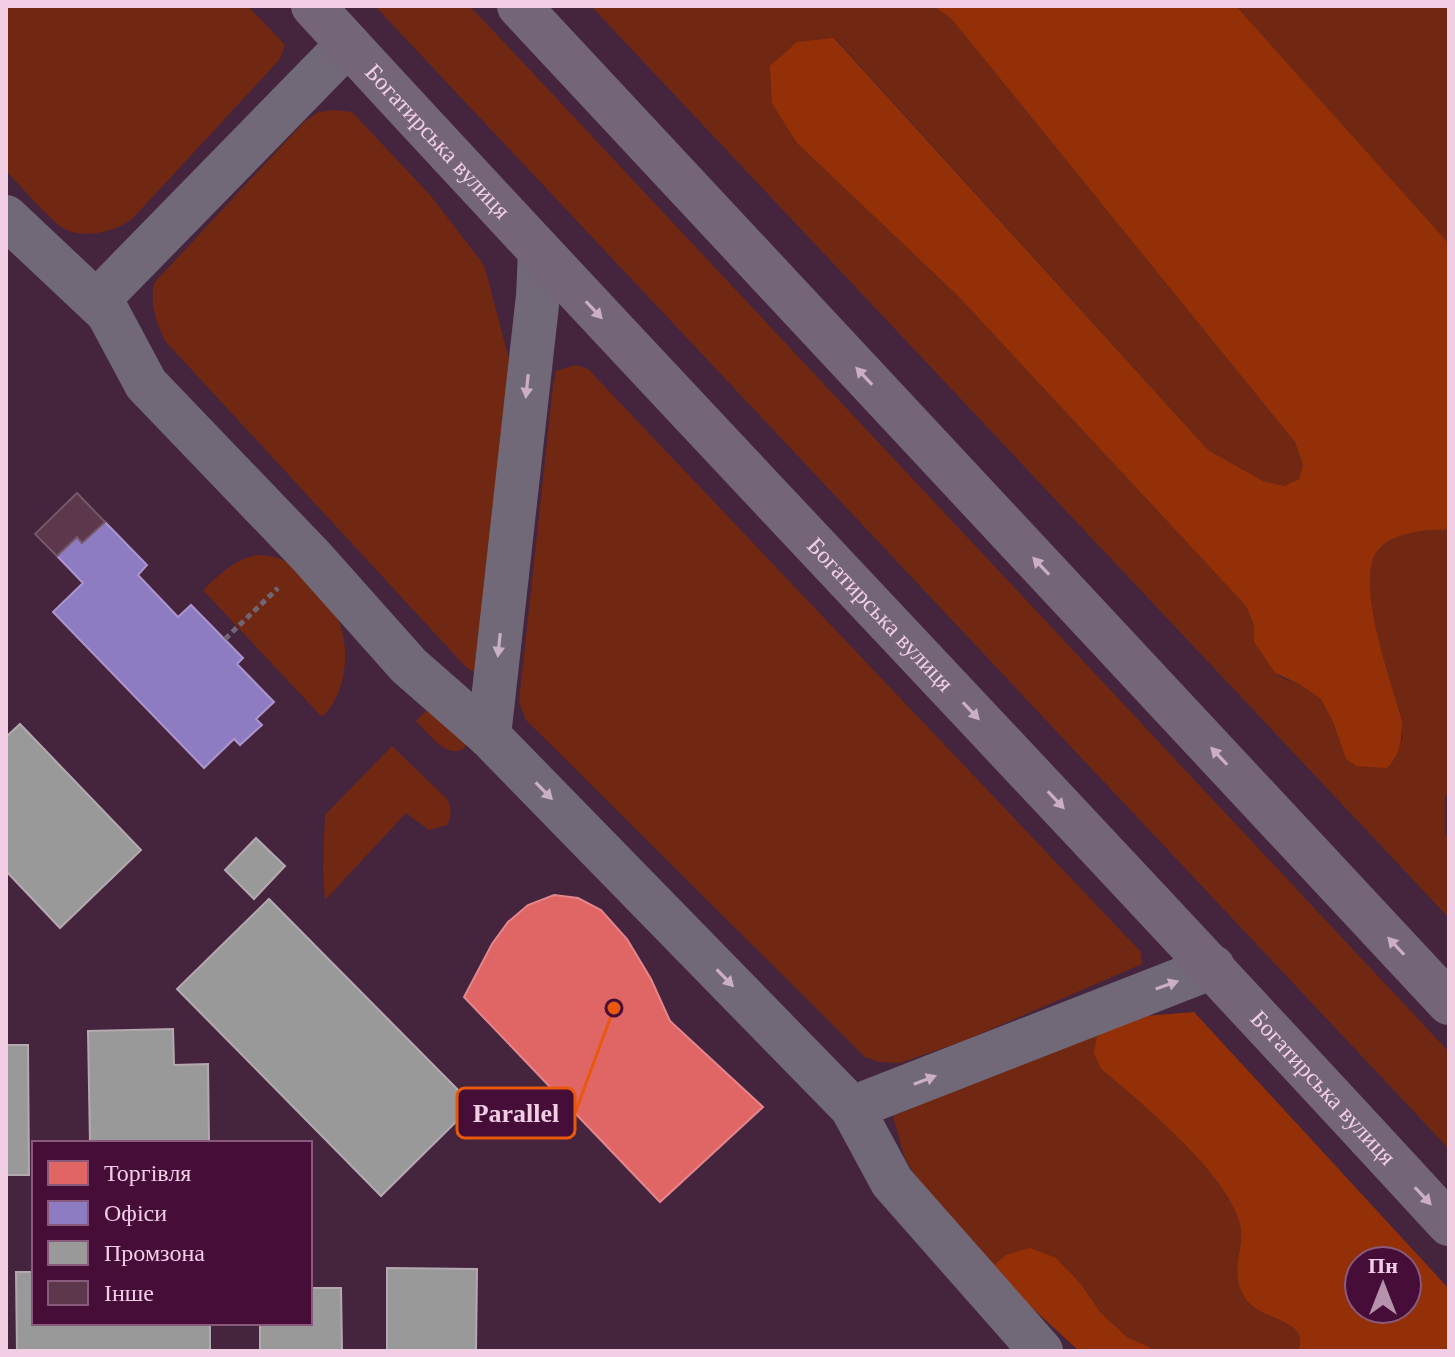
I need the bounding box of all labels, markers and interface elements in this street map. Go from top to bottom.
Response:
street label: Богатирська вулиця [360,59,516,224]
one-way arrow [584,300,602,319]
one-way arrow [855,367,874,386]
one-way arrow [521,374,534,399]
street label: Богатирська вулиця [802,532,959,696]
one-way arrow [1033,557,1051,576]
one-way arrow [493,633,506,658]
one-way arrow [962,701,980,720]
one-way arrow [1210,747,1228,766]
one-way arrow [534,782,552,801]
one-way arrow [1046,790,1064,809]
one-way arrow [1387,937,1405,956]
one-way arrow [715,968,734,987]
one-way arrow [1155,978,1179,991]
street label: Богатирська вулиця [1245,1005,1401,1170]
one-way arrow [913,1073,937,1086]
callout: Parallel [457,1088,575,1138]
text: Parallel [473,1099,559,1128]
legend [32,1141,312,1325]
text: Торгівля [104,1160,191,1186]
one-way arrow [1413,1186,1431,1205]
text: Офіси [104,1200,167,1226]
text: Промзона [104,1240,205,1266]
north arrow [1343,1245,1423,1325]
text: Пн [1368,1253,1398,1278]
text: Інше [104,1280,154,1306]

